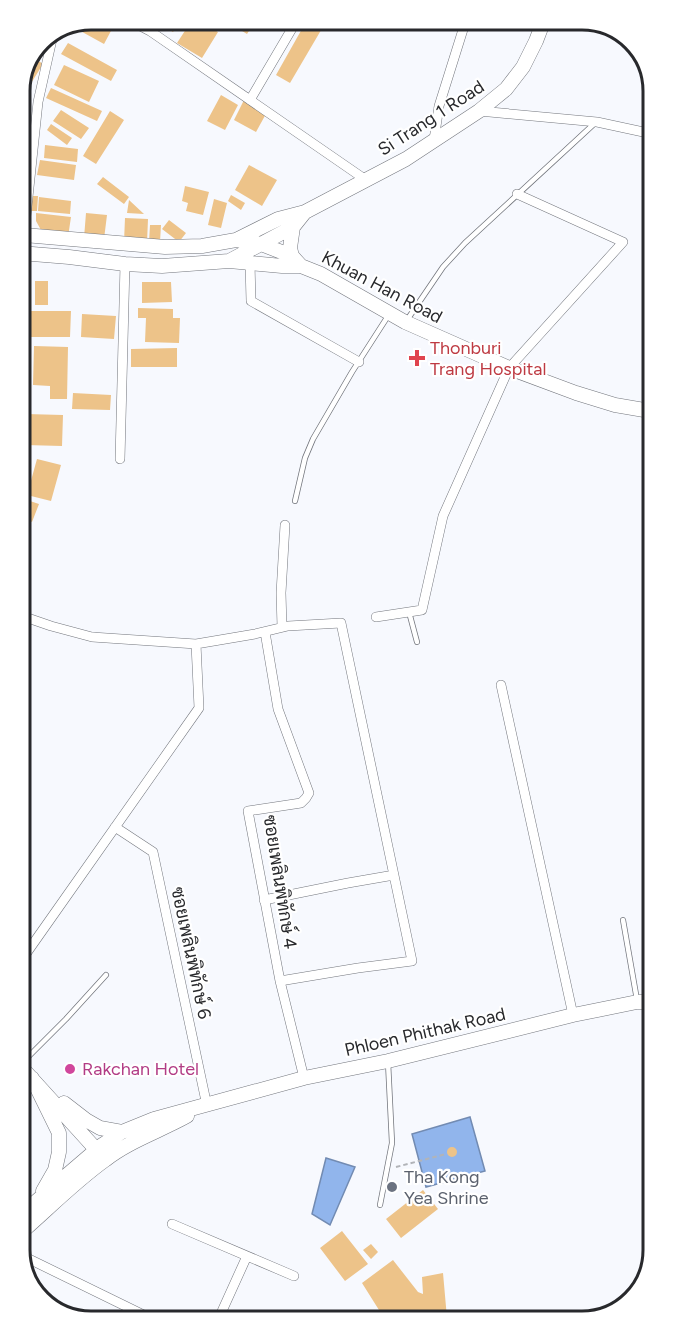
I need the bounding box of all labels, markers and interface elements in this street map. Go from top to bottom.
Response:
street label: Si Trang 1 Road [374,75,488,161]
street label: Khuan Han Road [318,246,446,328]
place label: Thonburi Trang Hospital [430,337,546,380]
marker: Thonburi Trang Hospital [408,349,426,367]
street label: ซอยเพลินพิทักษ์ 4 [259,813,303,951]
street label: ซอยเพลินพิทักษ์ 6 [166,885,218,1021]
street label: Phloen Phithak Road [342,1003,508,1061]
place label: Rakchan Hotel [82,1058,199,1080]
marker: Rakchan Hotel [63,1062,77,1076]
place label: Tha Kong Yea Shrine [404,1166,489,1209]
marker: Tha Kong Yea Shrine [385,1180,399,1194]

